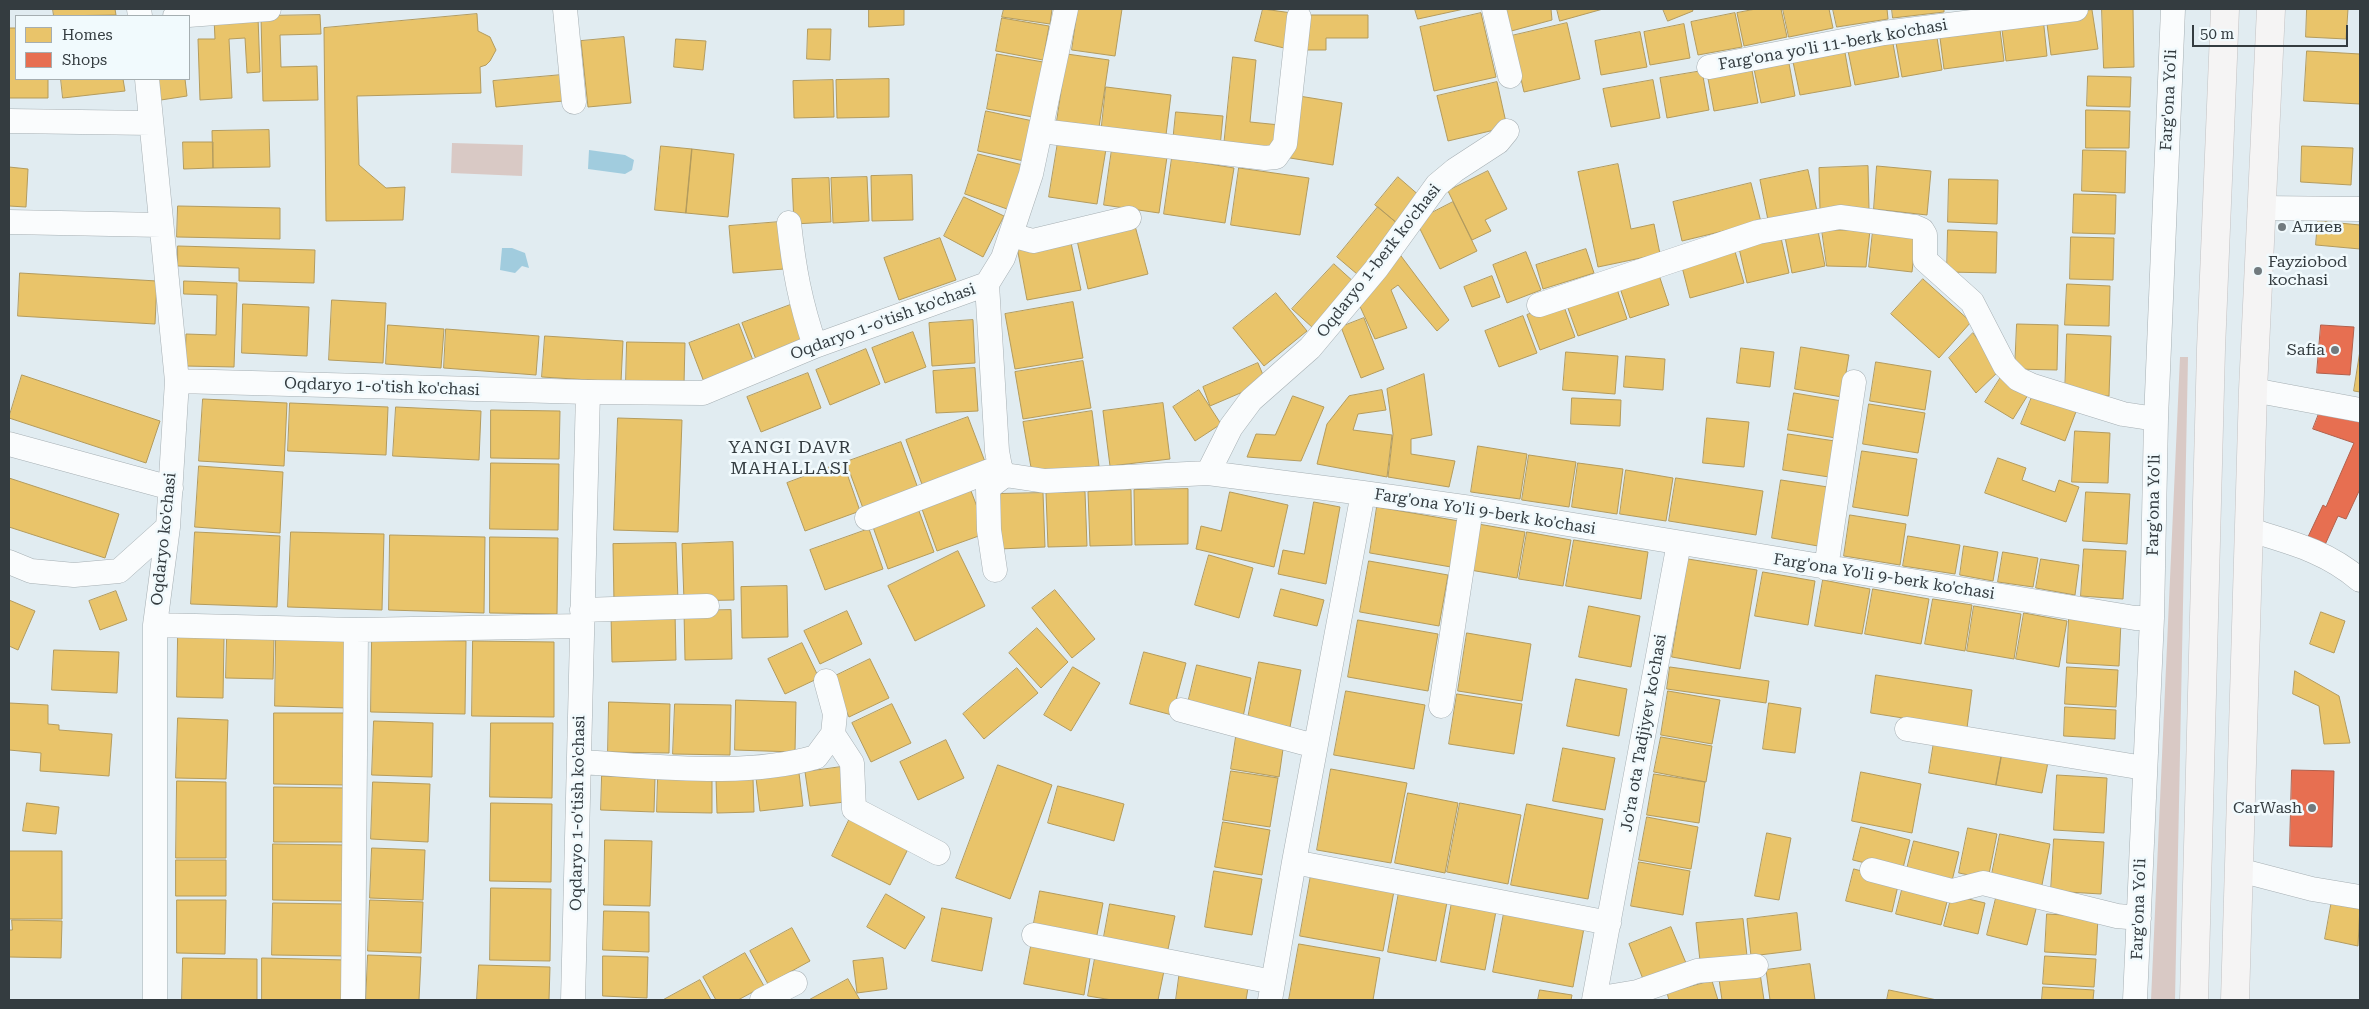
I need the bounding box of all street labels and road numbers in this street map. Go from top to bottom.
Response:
street label: Farg'ona yo'li 11-berk ko'chasi [1717,15,1949,75]
street label: Farg'ona Yo'li [2157,49,2181,151]
street label: Oqdaryo 1-berk ko'chasi [1313,180,1445,342]
street label: Oqdaryo 1-o'tish ko'chasi [788,280,978,364]
street label: Oqdaryo 1-o'tish ko'chasi [284,374,480,400]
street label: Farg'ona Yo'li [2144,454,2164,556]
street label: Oqdaryo ko'chasi [147,472,181,606]
street label: Farg'ona Yo'li 9-berk ko'chasi [1373,485,1597,539]
street label: Farg'ona Yo'li 9-berk ko'chasi [1772,550,1996,604]
street label: Jo'ra ota Tadjiyev ko'chasi [1617,633,1671,833]
street label: Oqdaryo 1-o'tish ko'chasi [567,715,589,911]
street label: Farg'ona Yo'li [2128,858,2150,960]

